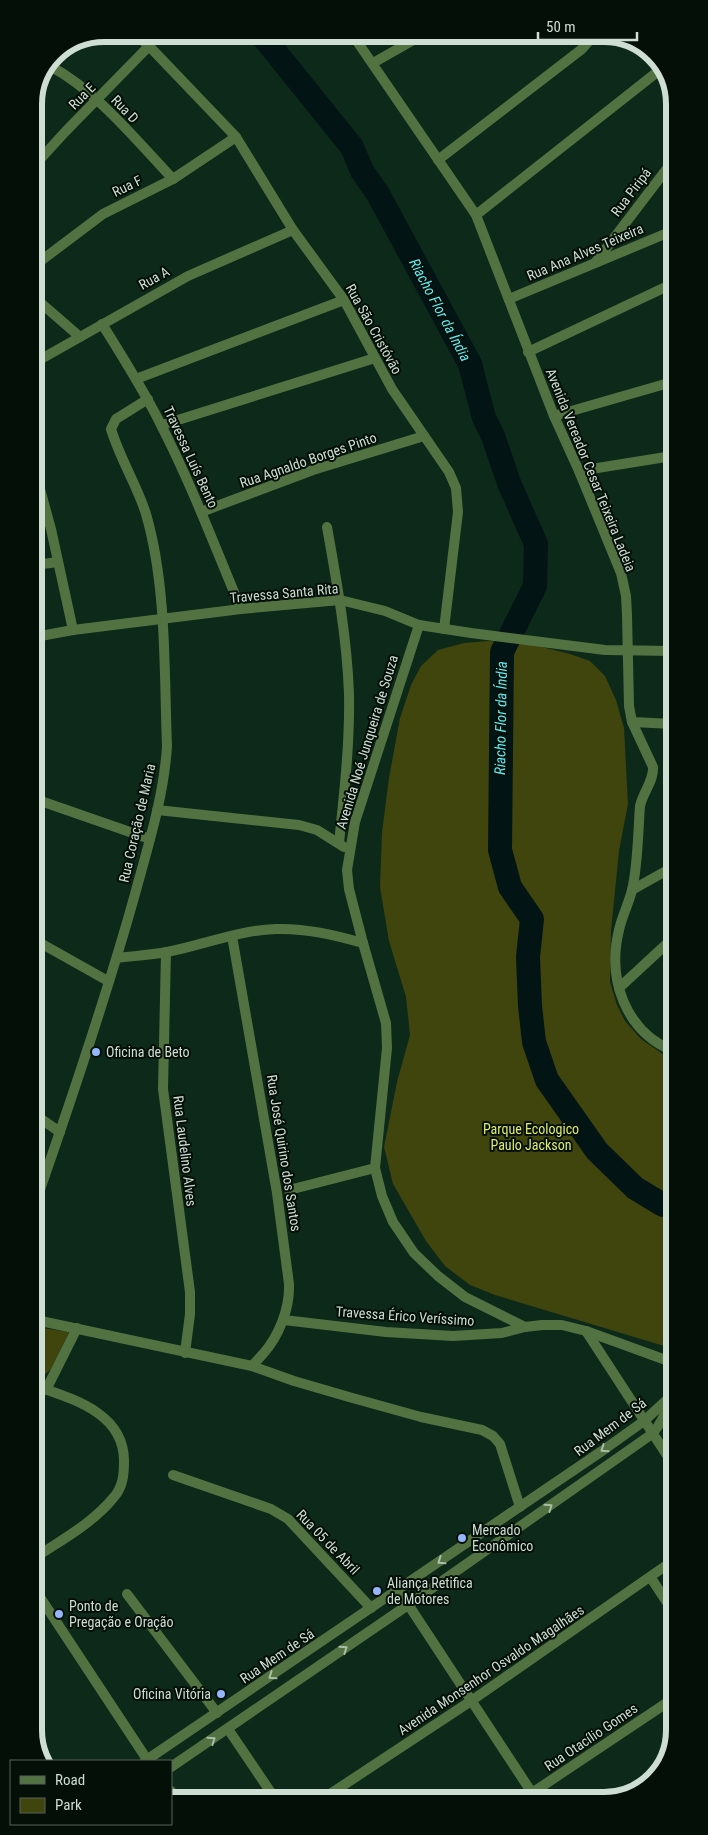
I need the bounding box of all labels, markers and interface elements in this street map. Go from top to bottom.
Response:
scale bar [538,10,637,42]
text: 50 m [546,18,576,36]
street label: Rua E [65,79,99,113]
street label: Rua D [108,92,142,126]
street label: Rua Piripá [608,165,654,219]
street label: Rua F [110,172,145,200]
street label: Rua Ana Alves Teixeira [524,220,646,284]
water label: Riacho Flor da Índia [405,256,475,364]
street label: Rua A [136,263,172,293]
street label: Rua São Cristóvão [343,281,405,377]
street label: Avenida Vereador Cesar Teixeira Ladeia [543,366,639,574]
street label: Travessa Luís Bento [160,404,222,510]
street label: Rua Agnaldo Borges Pinto [237,429,379,491]
street label: Travessa Santa Rita [229,580,339,606]
street label: Avenida Noé Junqueira de Souza [333,653,401,831]
water label: Riacho Flor da Índia [491,661,511,775]
street label: Rua Coração de Maria [116,762,158,884]
place label: Oficina de Beto [106,1044,190,1060]
marker: Oficina de Beto [90,1046,102,1058]
street label: Rua José Quirino dos Santos [264,1073,304,1233]
street label: Rua Laudelino Alves [170,1095,200,1207]
park label: Parque Ecologico Paulo Jackson [483,1121,579,1153]
street label: Travessa Érico Veríssimo [335,1302,475,1329]
street label: Rua Mem de Sá [571,1395,649,1459]
one-way arrow [601,1443,610,1452]
one-way arrow [543,1504,553,1513]
street label: Rua 05 de Abril [293,1506,363,1578]
place label: Mercado Econômico [472,1522,533,1554]
marker: Mercado Econômico [456,1532,468,1544]
one-way arrow [438,1554,447,1564]
place label: Aliança Retifica de Motores [387,1575,473,1607]
marker: Aliança Retifica de Motores [371,1585,383,1597]
place label: Ponto de Pregação e Oração [69,1598,174,1630]
street label: Avenida Monsenhor Osvaldo Magalhães [395,1602,587,1738]
marker: Ponto de Pregação e Oração [53,1608,65,1620]
street label: Rua Mem de Sá [237,1625,317,1687]
one-way arrow [338,1646,347,1655]
one-way arrow [268,1670,278,1679]
place label: Oficina Vitória [133,1686,211,1702]
marker: Oficina Vitória [215,1688,227,1700]
street label: Rua Otacílio Gomes [542,1700,640,1774]
one-way arrow [207,1736,216,1746]
legend [10,1760,172,1825]
text: Road [55,1771,85,1789]
text: Park [55,1796,82,1814]

